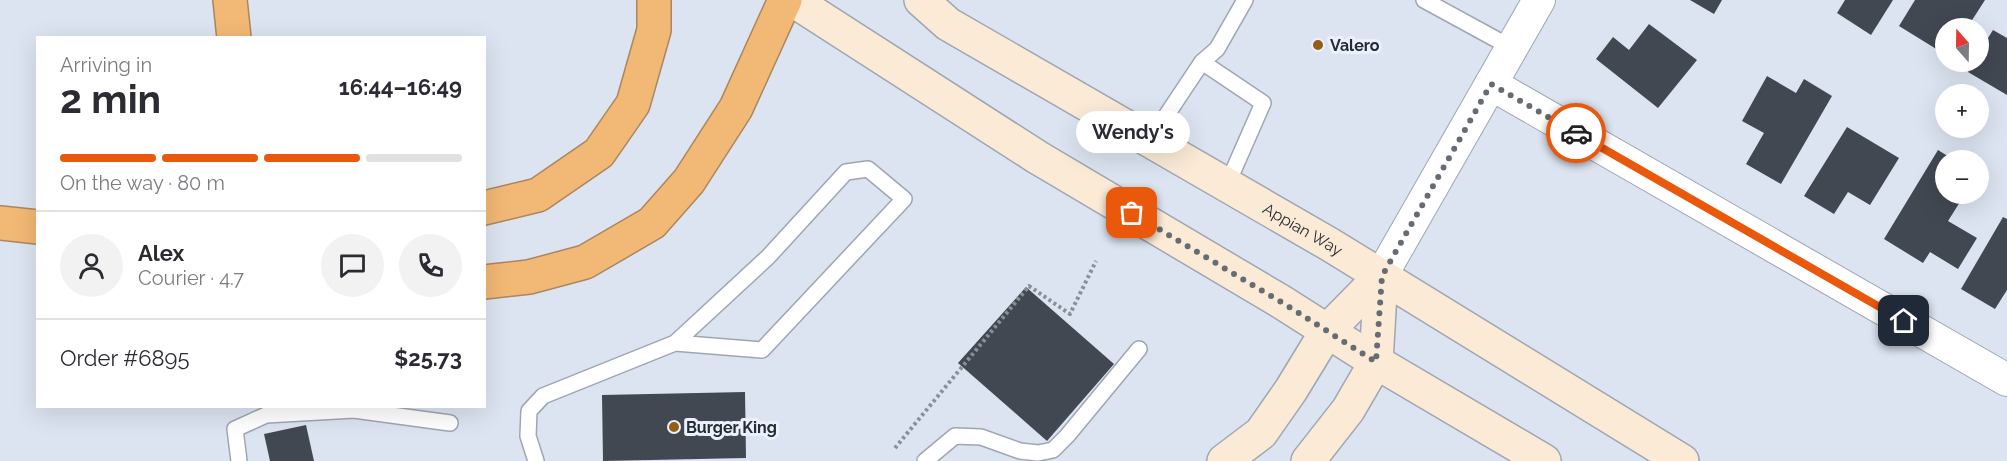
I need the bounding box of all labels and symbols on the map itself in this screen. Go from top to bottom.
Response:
north arrow [1935,18,1989,72]
place label: Valero [1330,36,1380,55]
marker: Valero [1311,38,1325,52]
courier [1546,103,1606,163]
callout: Wendy's [1075,111,1189,153]
pin [1106,187,1157,238]
street label: Appian Way [1260,199,1346,260]
pin [1878,295,1929,346]
place label: Burger King [686,418,777,437]
marker: Burger King [667,420,681,434]

